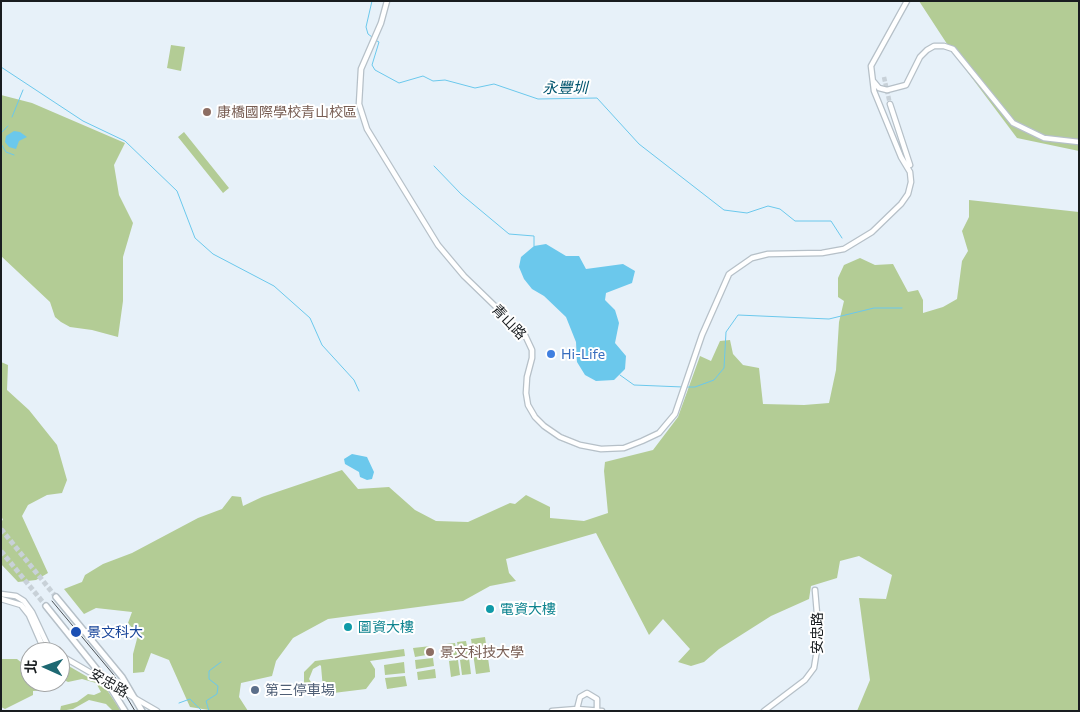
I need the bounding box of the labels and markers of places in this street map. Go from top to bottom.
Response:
place label: 康橋國際學校青山校區 [217,104,357,120]
marker: 康橋國際學校青山校區 [201,106,213,118]
place label: Hi-Life [561,346,605,362]
marker: Hi-Life [545,348,557,360]
place label: 電資大樓 [500,601,556,617]
marker: 電資大樓 [484,603,496,615]
place label: 圖資大樓 [358,619,414,635]
marker: 圖資大樓 [342,621,354,633]
place label: 景文科大 [87,624,143,640]
marker: 景文科大 [69,625,83,639]
place label: 景文科技大學 [440,644,524,660]
marker: 景文科技大學 [424,646,436,658]
place label: 第三停車場 [265,682,335,698]
marker: 第三停車場 [249,684,261,696]

